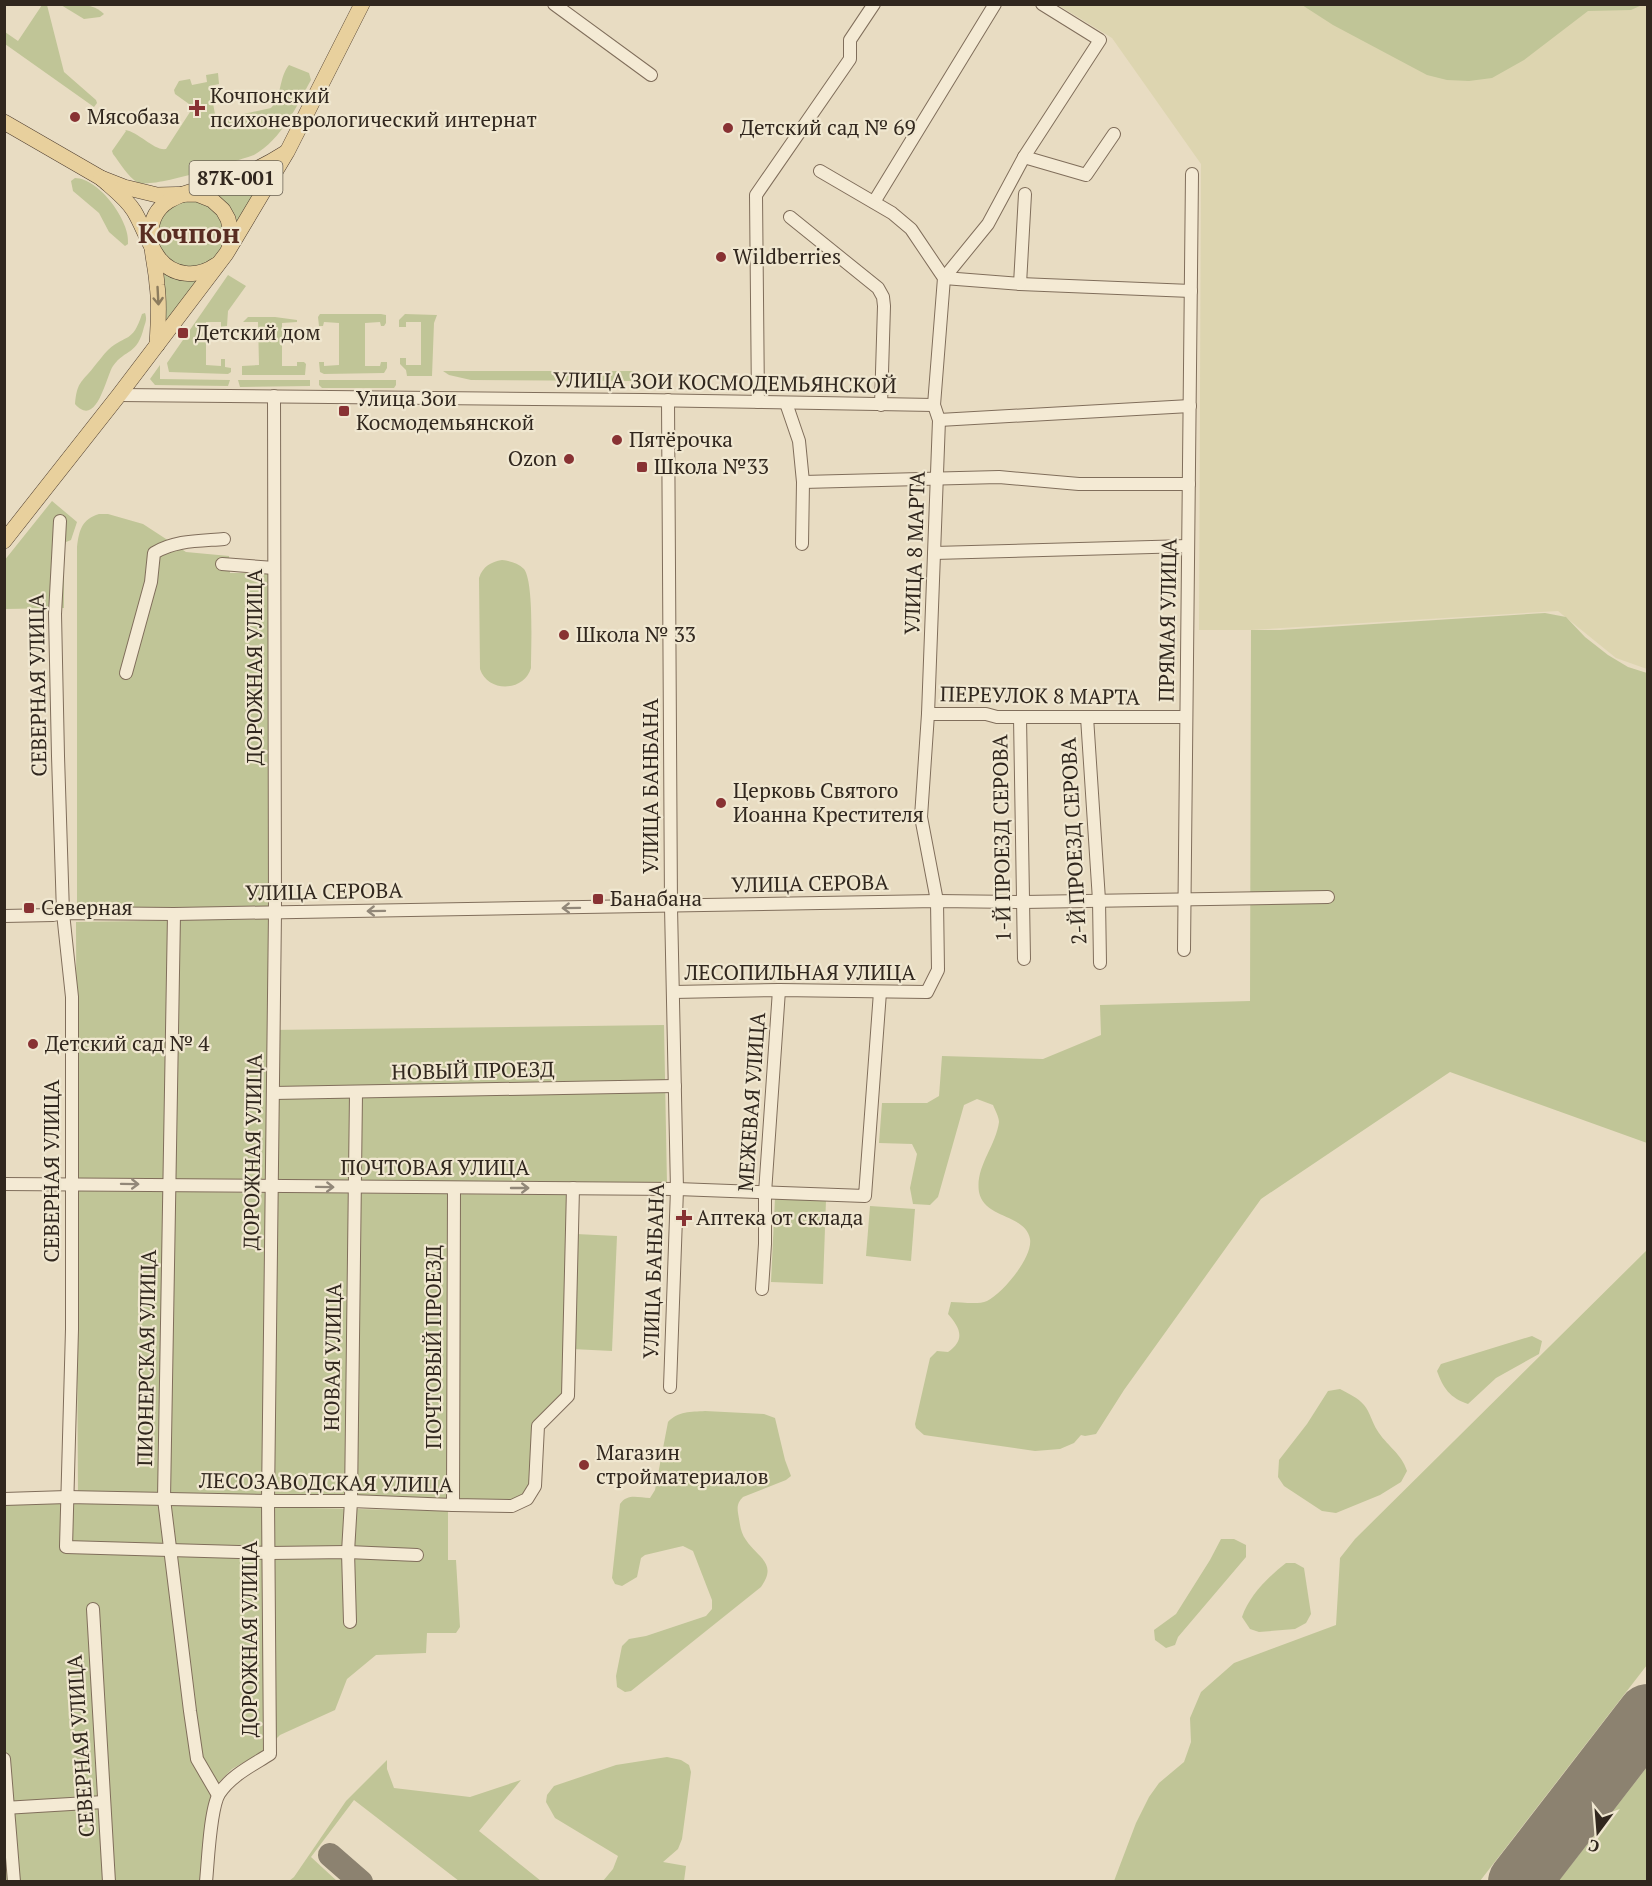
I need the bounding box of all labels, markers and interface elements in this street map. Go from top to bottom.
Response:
place label: Кочпонский психоневрологический интернат [210,81,537,133]
marker: Кочпонский психоневрологический интернат [188,99,206,117]
place label: Мясобаза [87,102,180,130]
marker: Мясобаза [68,110,82,124]
place label: Детский сад № 69 [740,113,916,141]
marker: Детский сад № 69 [721,121,735,135]
road number: 87К-001 [190,161,282,195]
district label: Кочпон [138,215,240,251]
place label: Wildberries [733,242,841,270]
marker: Wildberries [714,250,728,264]
one-way arrow [153,285,164,305]
place label: Детский дом [195,318,321,346]
marker: Детский дом [176,326,190,340]
street label: УЛИЦА ЗОИ КОСМОДЕМЬЯНСКОЙ [553,365,897,399]
place label: Улица Зои Космодемьянской [356,384,535,436]
marker: Улица Зои Космодемьянской [337,404,351,418]
place label: Пятёрочка [629,425,733,453]
marker: Пятёрочка [610,433,624,447]
place label: Ozon [508,444,558,472]
marker: Ozon [562,452,576,466]
place label: Школа №33 [654,452,769,480]
marker: Школа №33 [635,460,649,474]
street label: УЛИЦА 8 МАРТА [897,470,931,635]
street label: ПРЯМАЯ УЛИЦА [1152,537,1182,702]
street label: ДОРОЖНАЯ УЛИЦА [240,568,268,765]
street label: СЕВЕРНАЯ УЛИЦА [21,593,53,777]
place label: Школа № 33 [576,620,696,648]
marker: Школа № 33 [557,628,571,642]
street label: ПЕРЕУЛОК 8 МАРТА [940,679,1141,711]
street label: УЛИЦА БАНБАНА [636,698,664,874]
street label: 1-Й ПРОЕЗД СЕРОВА [985,733,1017,942]
street label: 2-Й ПРОЕЗД СЕРОВА [1054,736,1092,945]
place label: Церковь Святого Иоанна Крестителя [733,776,924,828]
marker: Церковь Святого Иоанна Крестителя [714,796,728,810]
street label: УЛИЦА СЕРОВА [731,868,890,898]
street label: УЛИЦА СЕРОВА [245,876,404,906]
place label: Банабана [610,884,702,912]
marker: Банабана [591,892,605,906]
place label: Северная [41,893,133,921]
marker: Северная [22,901,36,915]
one-way arrow [561,902,581,914]
one-way arrow [366,905,386,917]
street label: ЛЕСОПИЛЬНАЯ УЛИЦА [683,958,916,986]
street label: МЕЖЕВАЯ УЛИЦА [731,1011,771,1193]
place label: Детский сад № 4 [45,1029,210,1057]
marker: Детский сад № 4 [26,1037,40,1051]
street label: ДОРОЖНАЯ УЛИЦА [236,1053,268,1250]
street label: НОВЫЙ ПРОЕЗД [391,1055,555,1085]
street label: СЕВЕРНАЯ УЛИЦА [37,1079,65,1263]
street label: ПОЧТОВАЯ УЛИЦА [341,1153,530,1181]
one-way arrow [120,1179,140,1190]
one-way arrow [315,1181,335,1193]
one-way arrow [510,1182,530,1194]
street label: УЛИЦА БАНБАНА [636,1182,670,1359]
place label: Аптека от склада [696,1203,864,1231]
marker: Аптека от склада [677,1211,691,1225]
street label: ПОЧТОВЫЙ ПРОЕЗД [419,1244,447,1449]
street label: ПИОНЕРСКАЯ УЛИЦА [130,1249,162,1467]
street label: НОВАЯ УЛИЦА [317,1282,347,1431]
place label: Магазин стройматериалов [596,1438,769,1490]
marker: Магазин стройматериалов [577,1458,591,1472]
street label: ЛЕСОЗАВОДСКАЯ УЛИЦА [198,1466,454,1498]
street label: ДОРОЖНАЯ УЛИЦА [235,1540,263,1737]
street label: СЕВЕРНАЯ УЛИЦА [60,1653,100,1838]
north arrow [1568,1802,1628,1862]
text: С [1586,1834,1602,1858]

